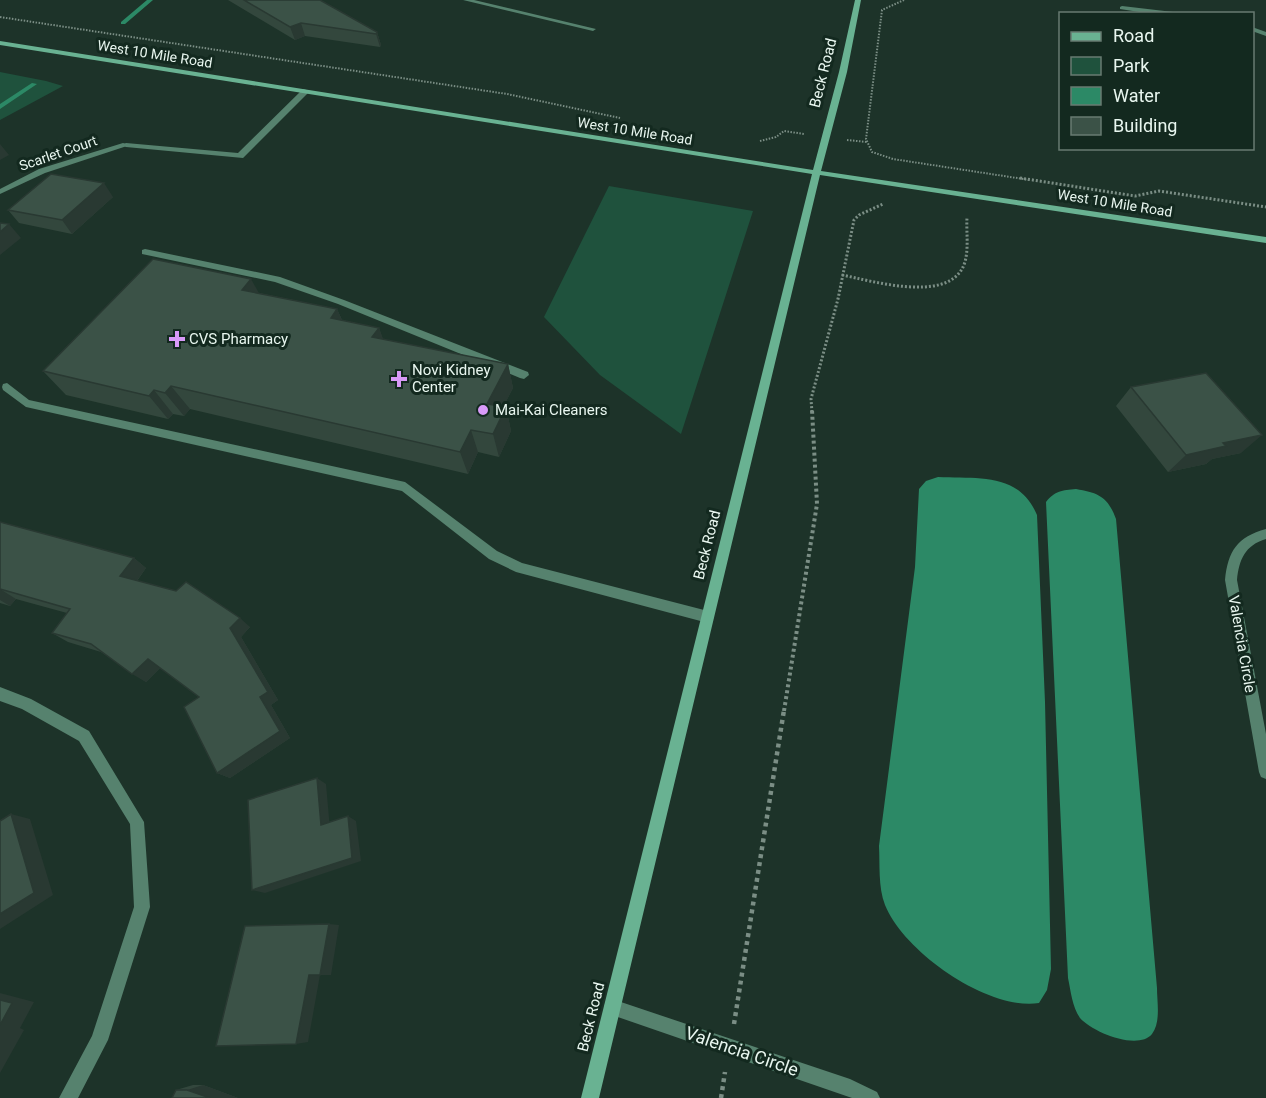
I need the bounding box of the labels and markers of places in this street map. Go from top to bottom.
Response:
place label: CVS Pharmacy [189,330,288,348]
marker: CVS Pharmacy [170,332,184,346]
place label: Novi Kidney Center [412,361,491,396]
marker: Novi Kidney Center [390,370,408,388]
place label: Mai-Kai Cleaners [495,401,608,419]
marker: Mai-Kai Cleaners [476,403,490,417]

